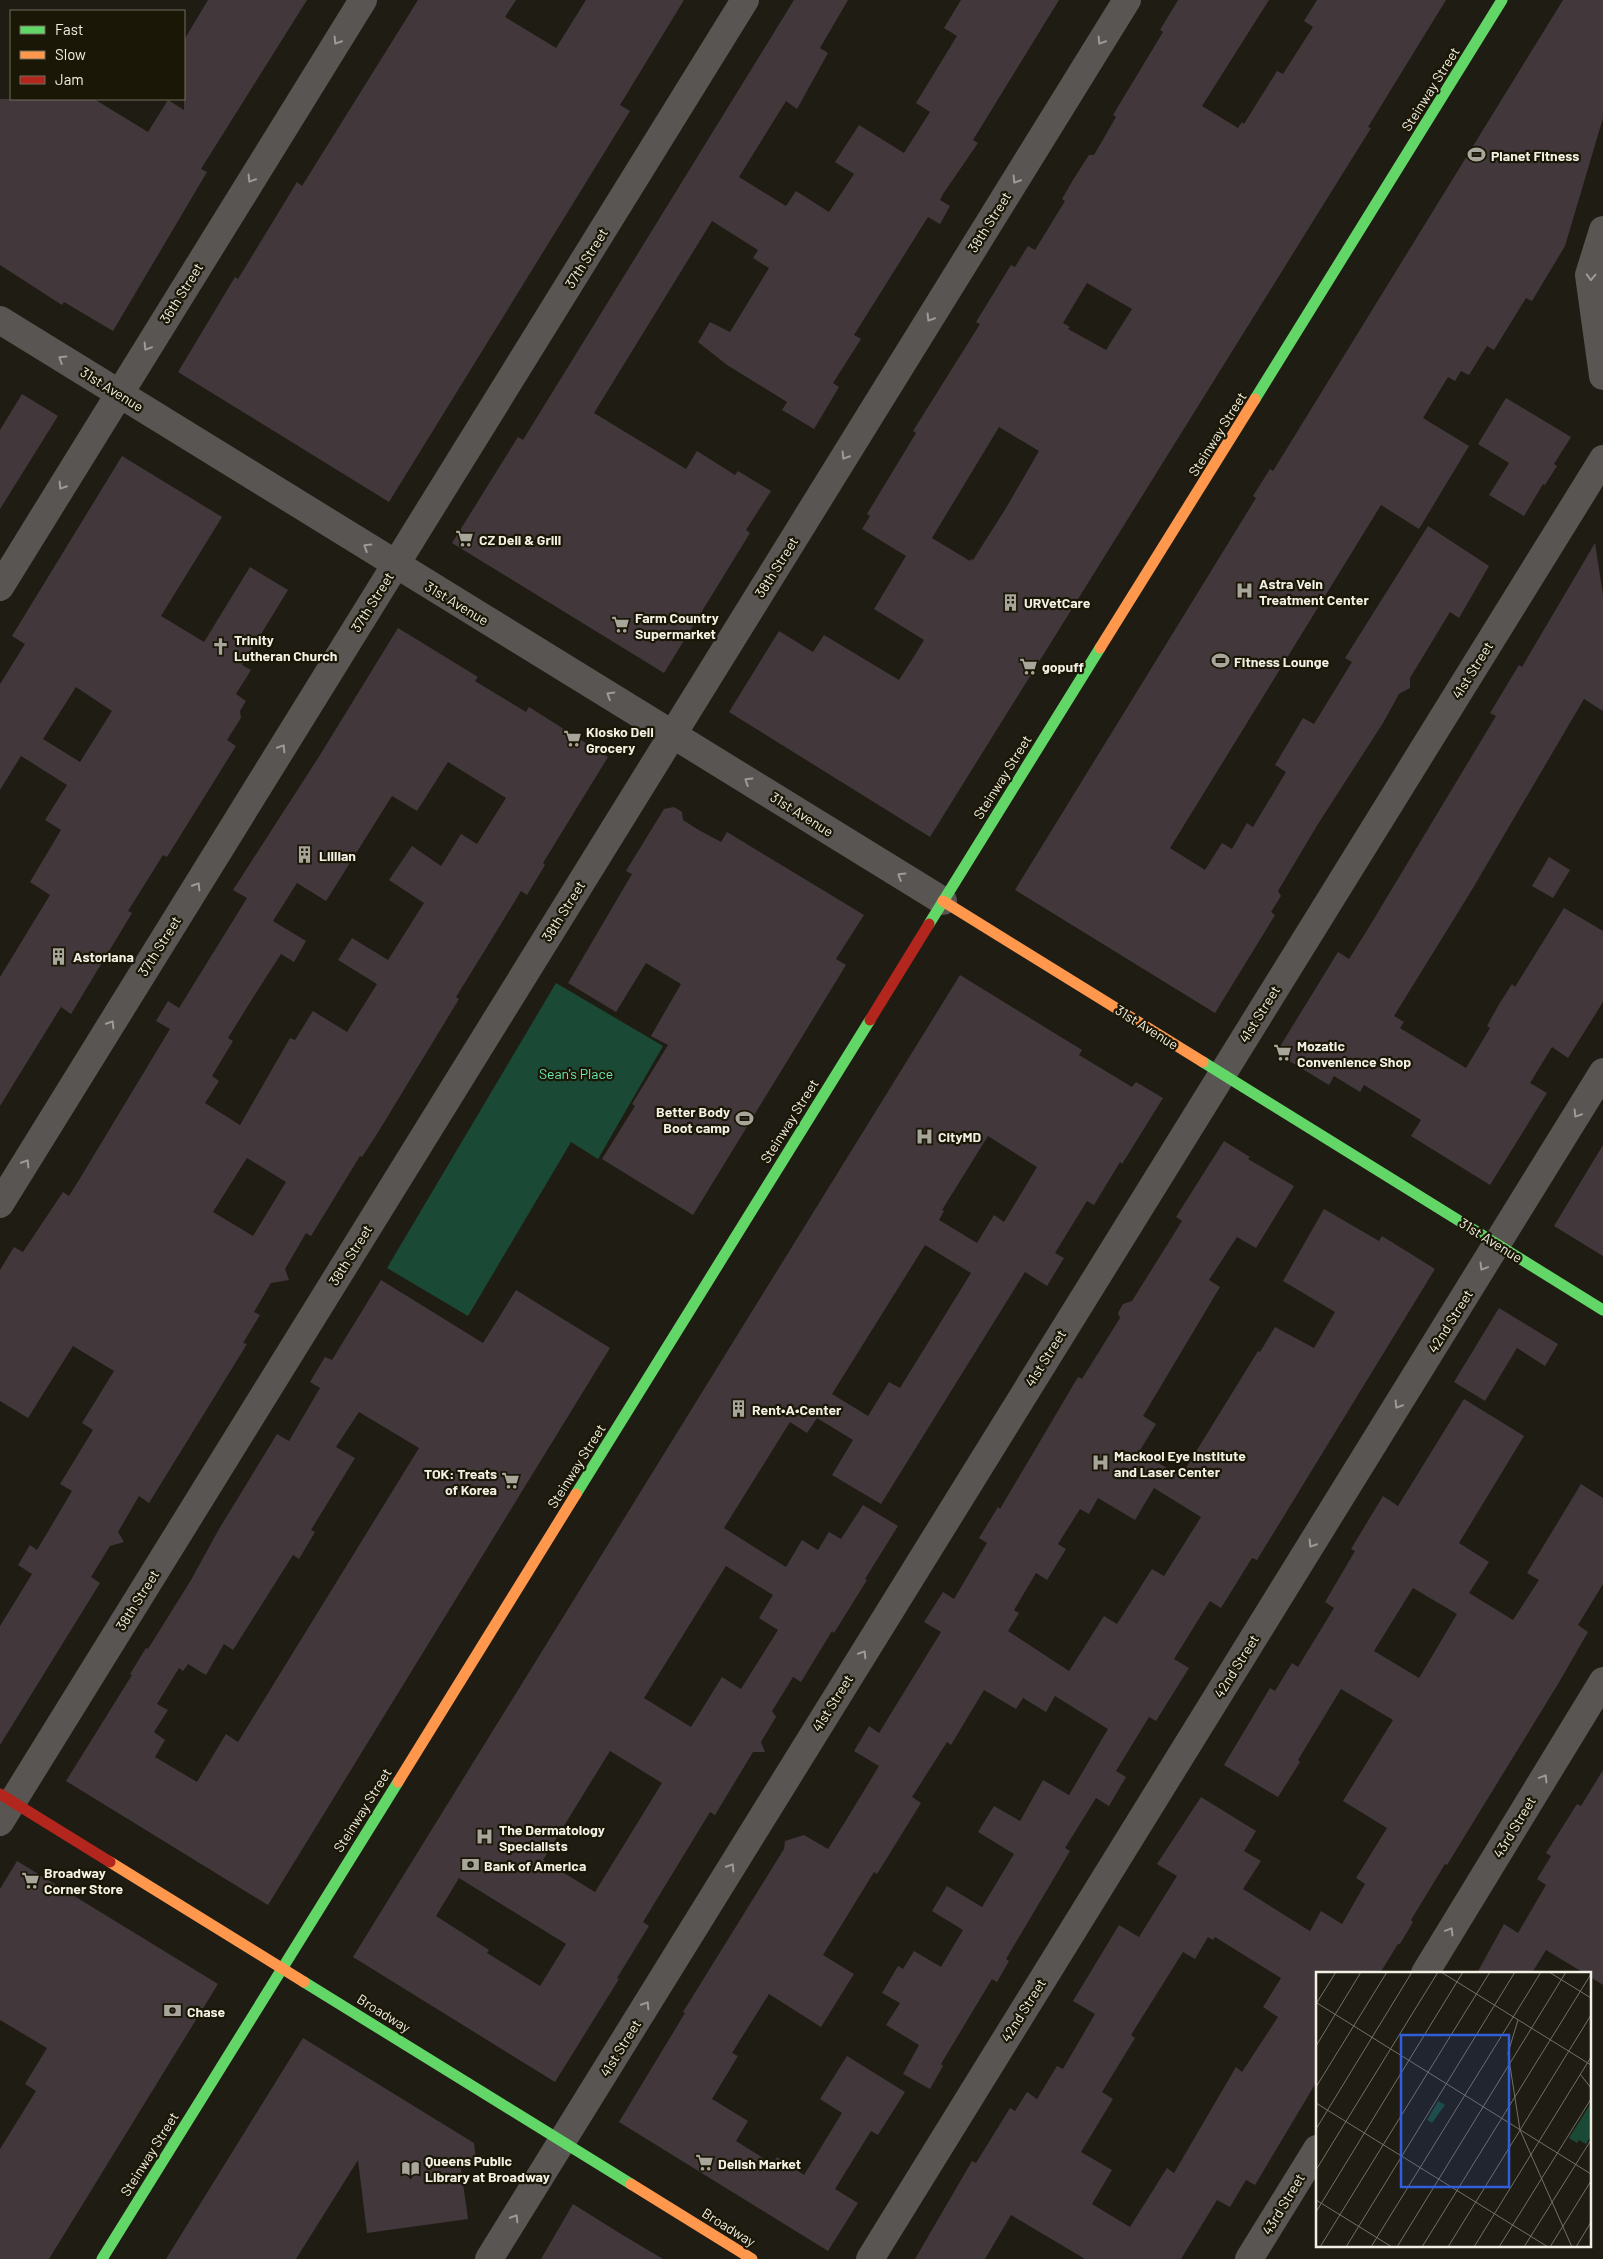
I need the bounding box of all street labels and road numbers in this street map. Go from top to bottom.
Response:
street label: Steinway Street [1397,44,1463,134]
street label: 38th Street [964,189,1014,255]
street label: 37th Street [561,225,611,291]
street label: 36th Street [156,260,206,326]
street label: 31st Avenue [77,363,147,415]
street label: Steinway Street [1184,389,1250,479]
street label: 38th Street [751,534,801,600]
street label: 37th Street [347,569,397,635]
street label: 31st Avenue [422,577,492,629]
street label: 41st Street [1448,638,1496,702]
street label: Steinway Street [969,732,1035,822]
street label: 31st Avenue [767,788,837,840]
street label: 38th Street [538,878,588,944]
street label: 37th Street [134,913,184,979]
street label: 41st Street [1235,982,1283,1046]
street label: 31st Avenue [1112,1001,1182,1053]
street label: Steinway Street [756,1076,822,1166]
street label: 31st Avenue [1456,1214,1526,1266]
street label: 38th Street [325,1222,375,1288]
street label: 42nd Street [1424,1286,1476,1356]
street label: 41st Street [1021,1326,1069,1390]
street label: Steinway Street [543,1421,609,1511]
street label: 38th Street [112,1567,162,1633]
street label: 42nd Street [1210,1631,1262,1701]
street label: 41st Street [808,1671,856,1735]
street label: Steinway Street [329,1765,395,1855]
street label: 43rd Street [1489,1793,1539,1861]
street label: 42nd Street [997,1975,1049,2045]
street label: Broadway [354,1990,414,2036]
street label: 41st Street [596,2016,644,2080]
street label: Steinway Street [116,2109,182,2199]
street label: 43rd Street [1258,2170,1308,2238]
street label: Broadway [699,2204,759,2250]

